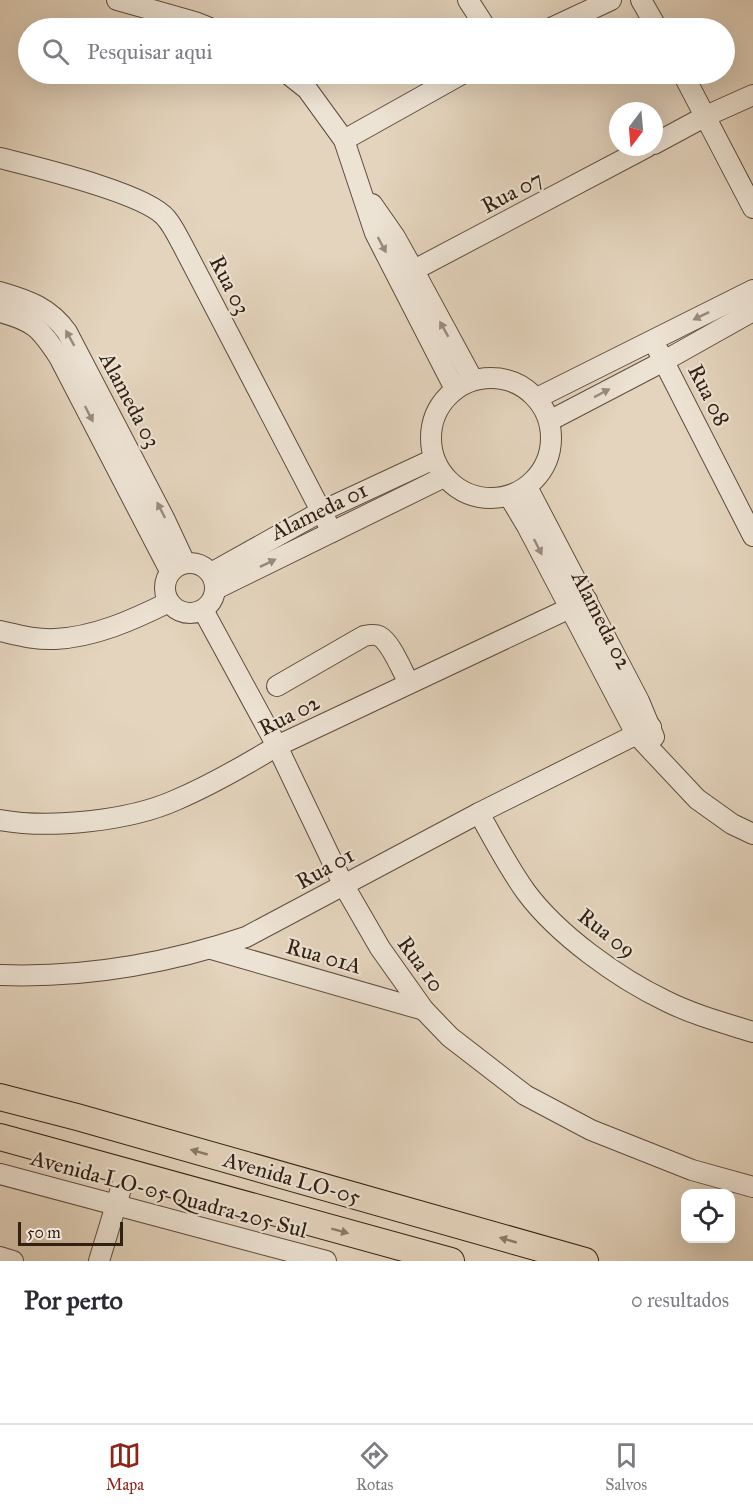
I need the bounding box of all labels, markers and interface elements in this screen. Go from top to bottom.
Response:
search box [18,18,735,84]
icon: search [39,35,72,68]
text: Pesquisar aqui [87,38,212,65]
north arrow [609,102,663,156]
street label: Rua 07 [477,165,547,219]
one-way arrow [377,237,387,254]
street label: Rua 03 [204,251,256,319]
one-way arrow [692,311,709,321]
one-way arrow [439,320,449,337]
one-way arrow [64,330,75,346]
street label: Alameda 03 [93,347,166,452]
street label: Rua 08 [682,360,736,430]
one-way arrow [594,388,611,398]
one-way arrow [84,406,94,423]
street label: Alameda 01 [265,476,372,546]
one-way arrow [156,502,165,519]
one-way arrow [533,539,543,556]
one-way arrow [260,558,277,568]
street label: Alameda 02 [565,566,638,674]
street label: Rua 02 [254,688,324,742]
street label: Rua 01 [291,841,359,895]
street label: Rua 09 [573,902,641,964]
street label: Rua 10 [392,931,450,997]
street label: Rua 01A [283,932,365,980]
street label: Avenida LO-05 Quadra 205 Sul [27,1144,310,1244]
street label: Avenida LO-05 [219,1145,364,1210]
one-way arrow [190,1147,208,1156]
map controls [681,1189,735,1243]
button: locate [681,1189,735,1243]
scale bar [18,1219,123,1246]
text: 50 m [27,1223,61,1242]
one-way arrow [331,1227,349,1236]
one-way arrow [499,1235,517,1244]
text: Por perto [24,1284,123,1316]
text: 0 resultados [631,1288,729,1312]
tab: Mapa [106,1439,144,1494]
tab: Rotas [356,1439,393,1494]
tab: Salvos [605,1439,647,1494]

